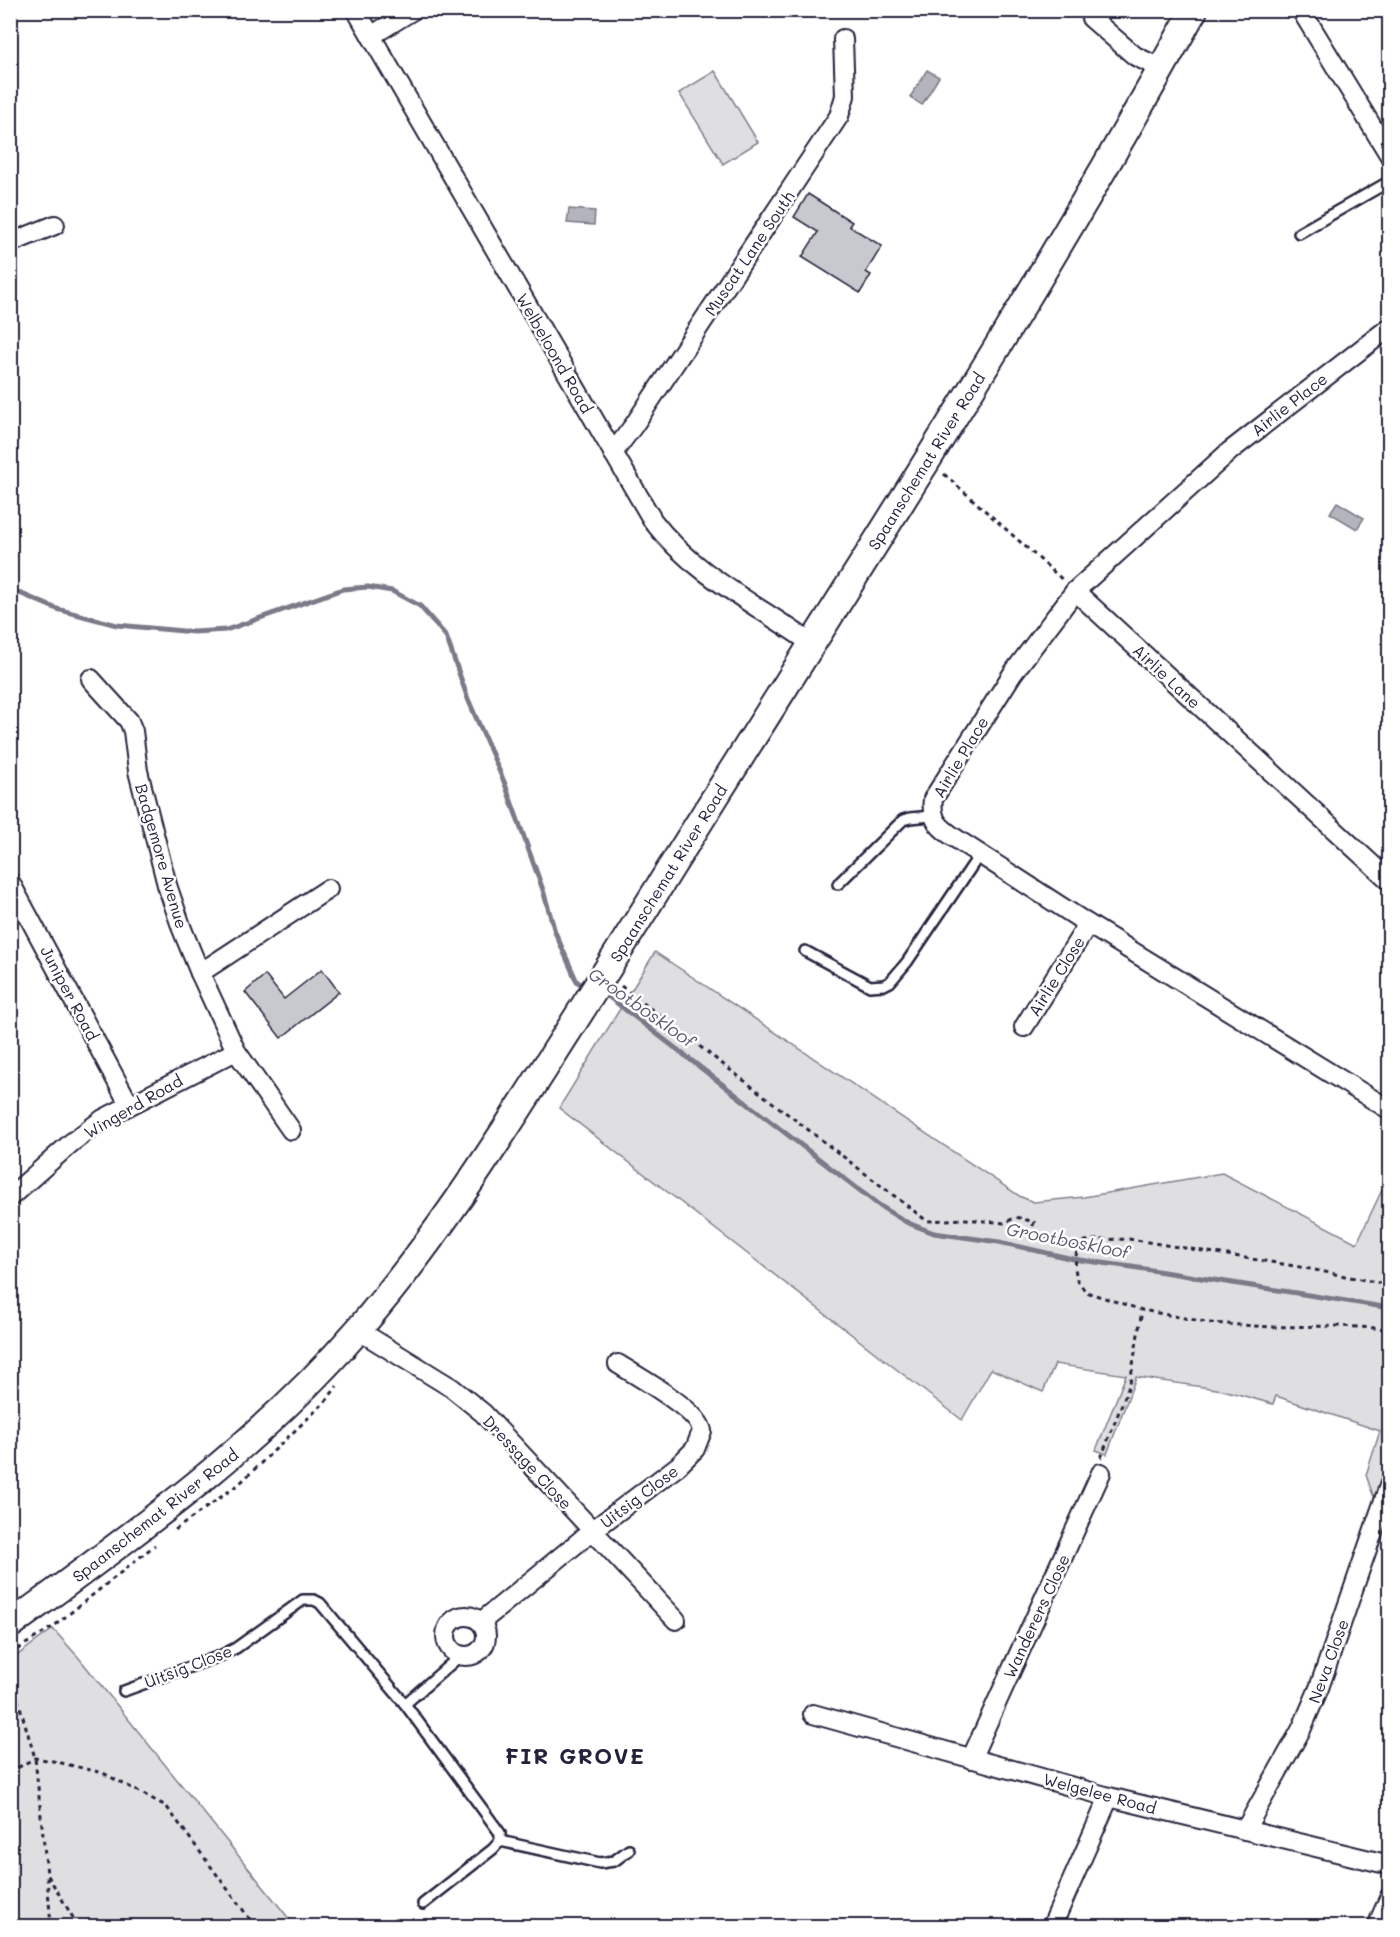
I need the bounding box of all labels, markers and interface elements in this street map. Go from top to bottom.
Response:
street label: Muscat Lane South [699,186,799,320]
street label: Welbeloond Road [512,289,598,417]
street label: Spaanschemat River Road [863,368,989,554]
street label: Airlie Place [1247,368,1331,440]
street label: Airlie Lane [1129,639,1205,713]
street label: Airlie Place [928,713,992,801]
street label: Spaanschemat River Road [605,780,731,966]
street label: Badgemore Avenue [131,781,193,931]
street label: Airlie Close [1023,932,1089,1020]
street label: Juniper Road [36,942,104,1044]
water label: Grootboskloof [584,961,702,1054]
street label: Wingerd Road [80,1069,186,1143]
water label: Grootboskloof [1004,1216,1134,1264]
street label: Dressage Close [479,1410,577,1514]
street label: Spaanschemat River Road [68,1444,242,1586]
street label: Uitsig Close [596,1460,682,1532]
street label: Wanderers Close [998,1551,1074,1681]
street label: Neva Close [1303,1616,1353,1706]
street label: Uitsig Close [141,1640,235,1692]
district label: FIR GROVE [505,1741,645,1770]
street label: Welgelee Road [1041,1768,1159,1818]

